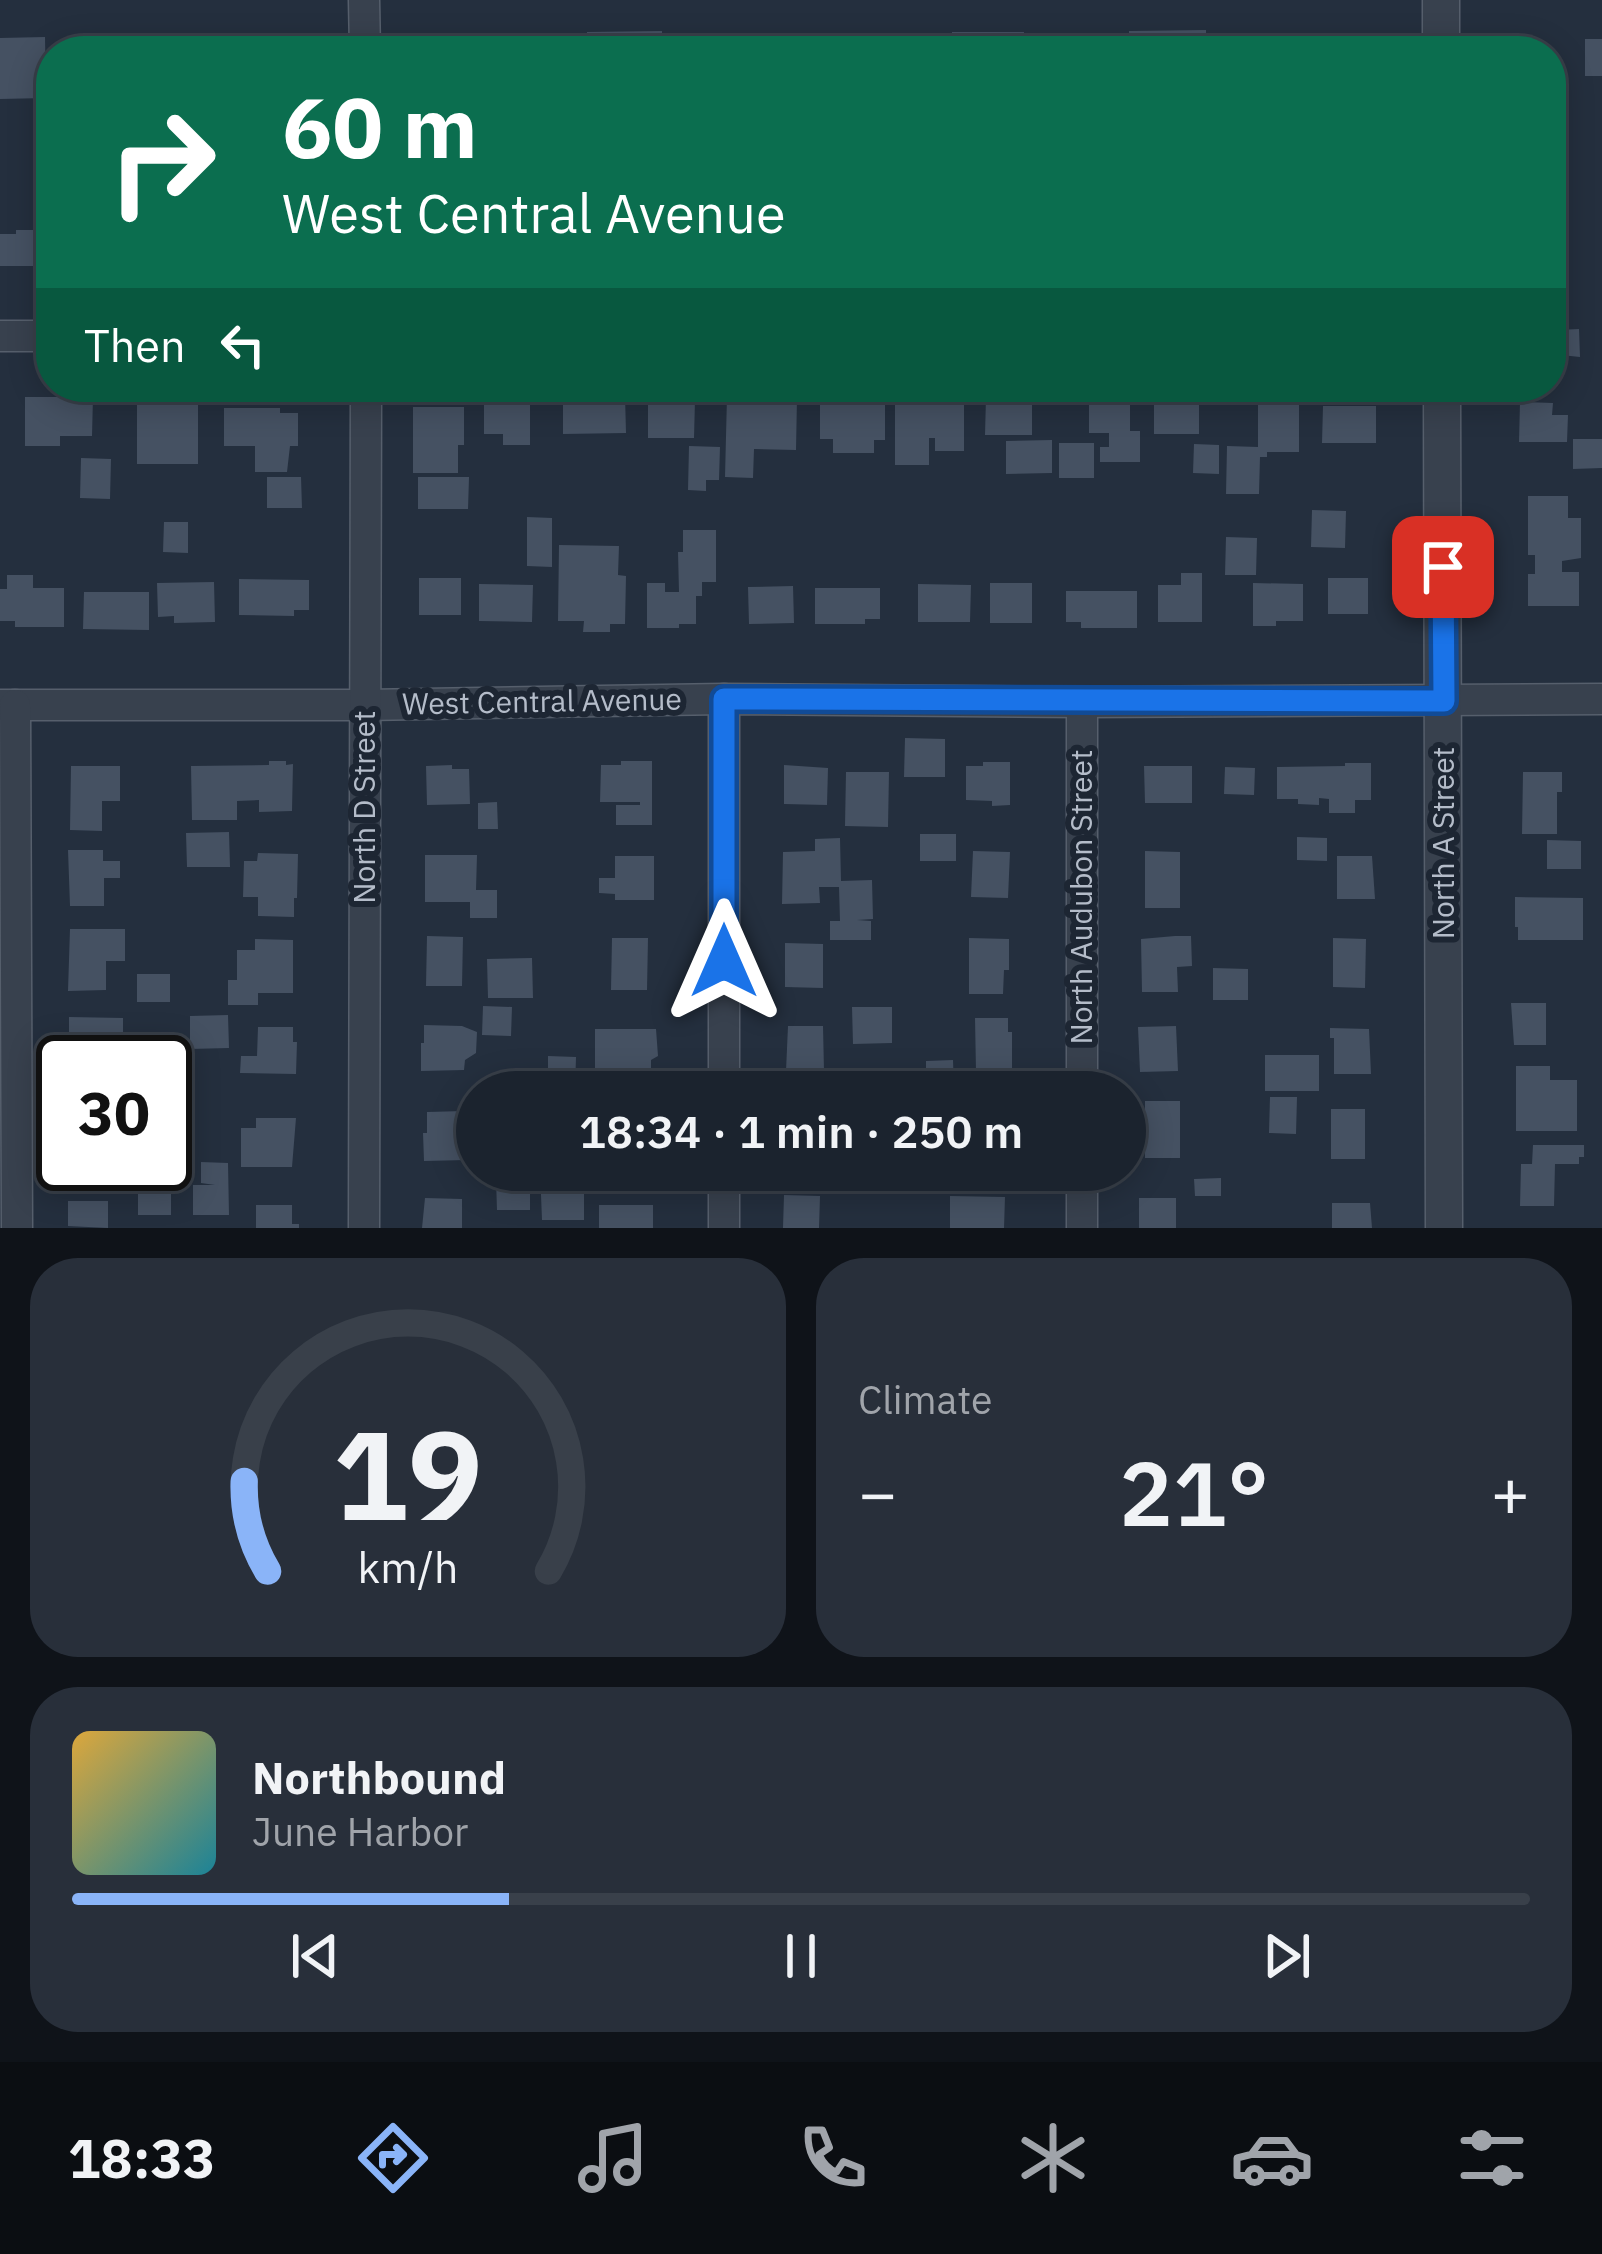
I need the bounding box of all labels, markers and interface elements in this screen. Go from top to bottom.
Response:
text: 60 m [282,72,478,181]
icon: right [84,84,240,240]
text: West Central Avenue [282,178,786,248]
icon: left [210,312,276,378]
text: Then [84,316,186,374]
pin [1392,516,1494,618]
icon: arrive [1410,534,1476,600]
street label: West Central Avenue [402,679,682,722]
street label: North D Street [344,710,383,904]
street label: North A Street [1423,747,1462,939]
street label: North Audubon Street [1061,749,1100,1045]
position arrow [661,898,787,1024]
speed limit sign: 30 [36,1035,192,1191]
text: 18:34 · 1 min · 250 m [579,1102,1023,1160]
text: Climate [858,1374,992,1425]
text: 19 [333,1392,483,1554]
text: 21° [1119,1434,1269,1551]
text: − [858,1449,898,1535]
text: + [1490,1449,1530,1535]
text: km/h [358,1538,458,1594]
text: Northbound [252,1748,506,1806]
text: June Harbor [252,1806,468,1857]
icon: previous [282,1923,348,1989]
icon: pause [768,1923,834,1989]
icon: next [1254,1923,1320,1989]
icon: directions [351,2116,435,2200]
icon: music [571,2116,655,2200]
icon: phone [791,2116,875,2200]
icon: climate [1011,2116,1095,2200]
icon: car [1230,2116,1314,2200]
icon: filters [1450,2116,1534,2200]
text: 18:33 [68,2123,215,2193]

